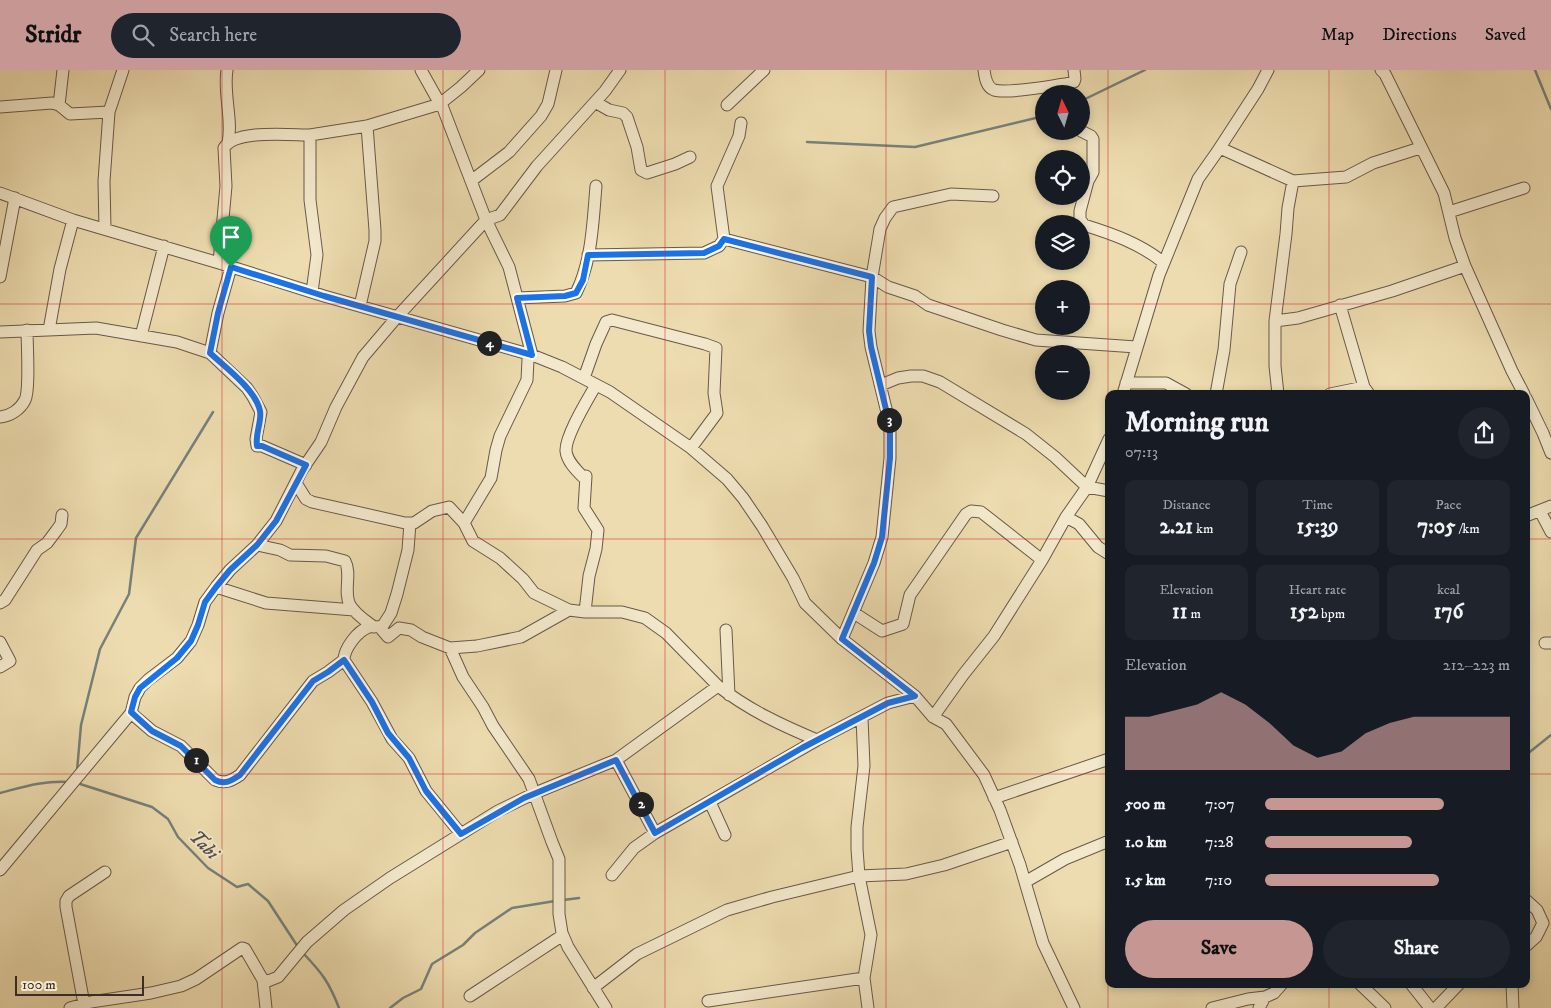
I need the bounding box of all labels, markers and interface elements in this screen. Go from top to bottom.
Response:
search box [111,13,461,58]
text: Stridr [25,20,81,50]
icon: search [129,21,157,49]
text: Search here [169,24,257,47]
text: Map [1321,24,1354,46]
text: Directions [1382,24,1457,46]
text: Saved [1485,24,1526,46]
north arrow [1035,85,1090,140]
map controls [1035,85,1090,400]
button: locate [1035,150,1090,205]
button: layers [1035,215,1090,270]
pin [210,216,252,267]
icon: arrive [217,223,245,251]
button: + [1035,280,1090,335]
pin: 4 [476,330,502,356]
text: 4 [485,334,494,352]
button: − [1035,345,1090,400]
text: Morning run [1125,405,1269,440]
button: share [1458,407,1510,459]
pin: 3 [876,408,902,432]
text: 3 [887,411,892,429]
text: 07:13 [1125,442,1158,462]
text: Distance [1162,496,1211,514]
text: Time [1302,496,1333,514]
text: Pace [1436,496,1461,514]
text: 2.21 [1159,514,1193,540]
text: 15:39 [1297,514,1338,540]
text: 7:05 [1417,514,1456,540]
text: km [1193,520,1214,538]
text: /km [1456,520,1480,538]
text: Elevation [1159,581,1214,599]
text: Heart rate [1289,581,1346,599]
text: kcal [1437,581,1460,599]
text: 11 [1172,599,1187,625]
text: 152 [1290,599,1318,625]
text: 176 [1434,599,1463,625]
text: m [1187,605,1201,623]
text: bpm [1318,605,1345,623]
text: Elevation [1125,655,1187,675]
text: 212–223 m [1443,655,1510,675]
pin: 1 [184,748,208,772]
text: 1 [194,751,199,769]
pin: 2 [628,792,654,816]
text: 500 m [1125,794,1166,814]
text: 7:07 [1205,794,1235,814]
text: 2 [638,795,645,813]
water label: Tabi [184,825,224,865]
text: 1.0 km [1125,832,1167,852]
text: 7:28 [1205,832,1233,852]
text: 1.5 km [1125,870,1166,890]
text: 7:10 [1205,870,1232,890]
button: Save [1125,920,1313,978]
button: Share [1323,920,1510,978]
scale bar [15,973,144,996]
text: 100 m [22,976,56,994]

